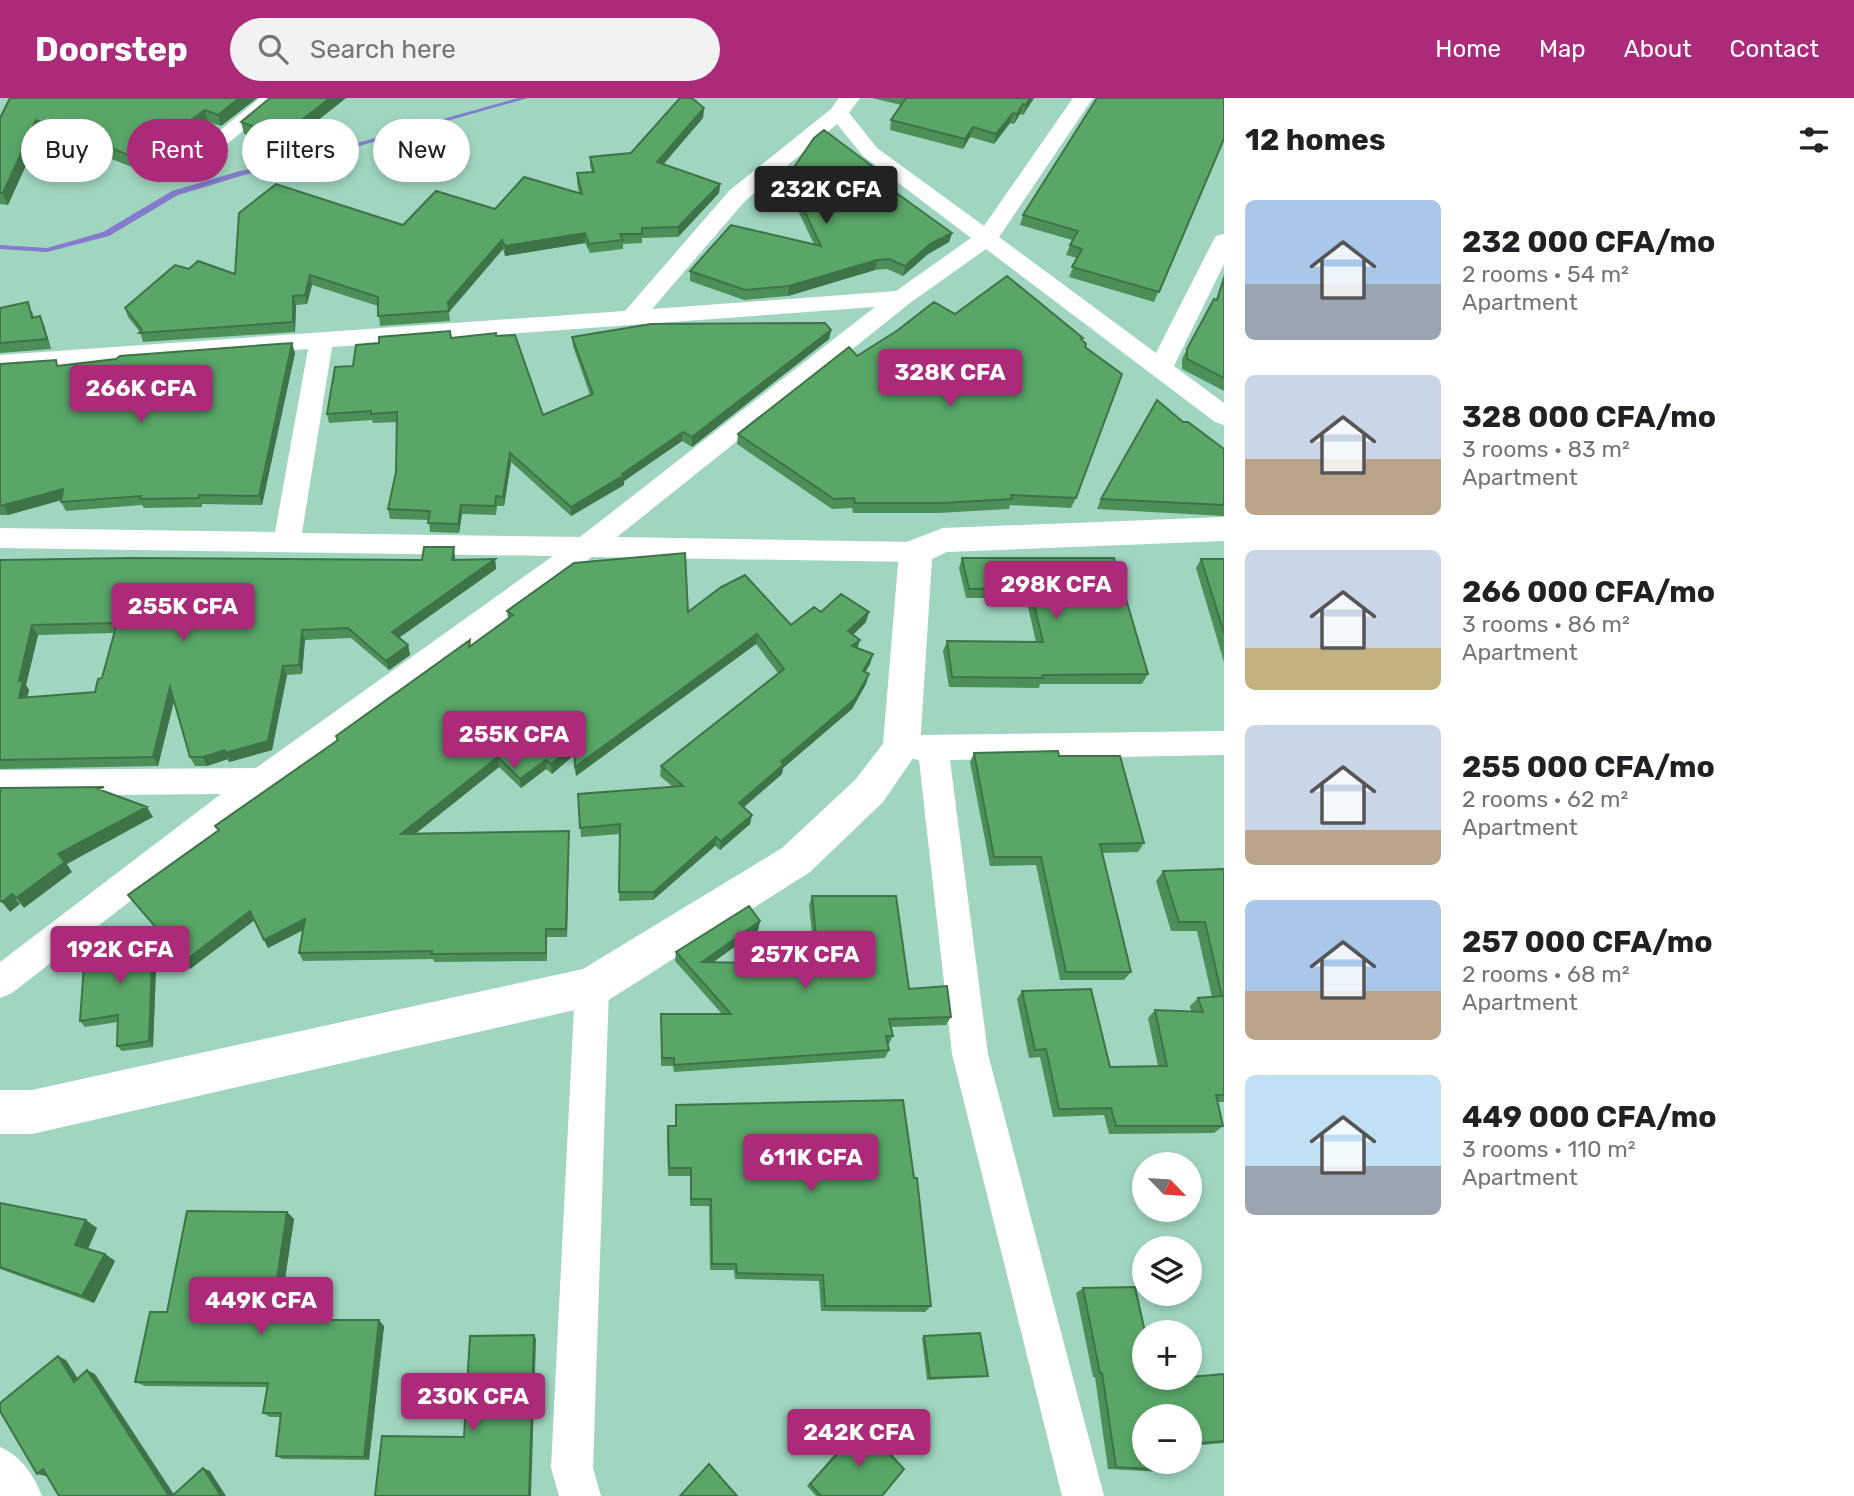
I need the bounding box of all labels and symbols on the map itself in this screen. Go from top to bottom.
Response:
pin: 232K CFA [754,166,898,226]
pin: 328K CFA [878,350,1022,409]
pin: 266K CFA [69,366,213,425]
pin: 298K CFA [984,561,1128,621]
pin: 255K CFA [111,584,255,643]
pin: 255K CFA [442,712,586,771]
pin: 192K CFA [48,926,192,986]
pin: 257K CFA [733,932,877,991]
pin: 611K CFA [739,1134,883,1194]
north arrow [1132,1152,1202,1222]
pin: 449K CFA [189,1278,333,1337]
pin: 230K CFA [401,1374,545,1433]
pin: 242K CFA [787,1410,931,1469]

